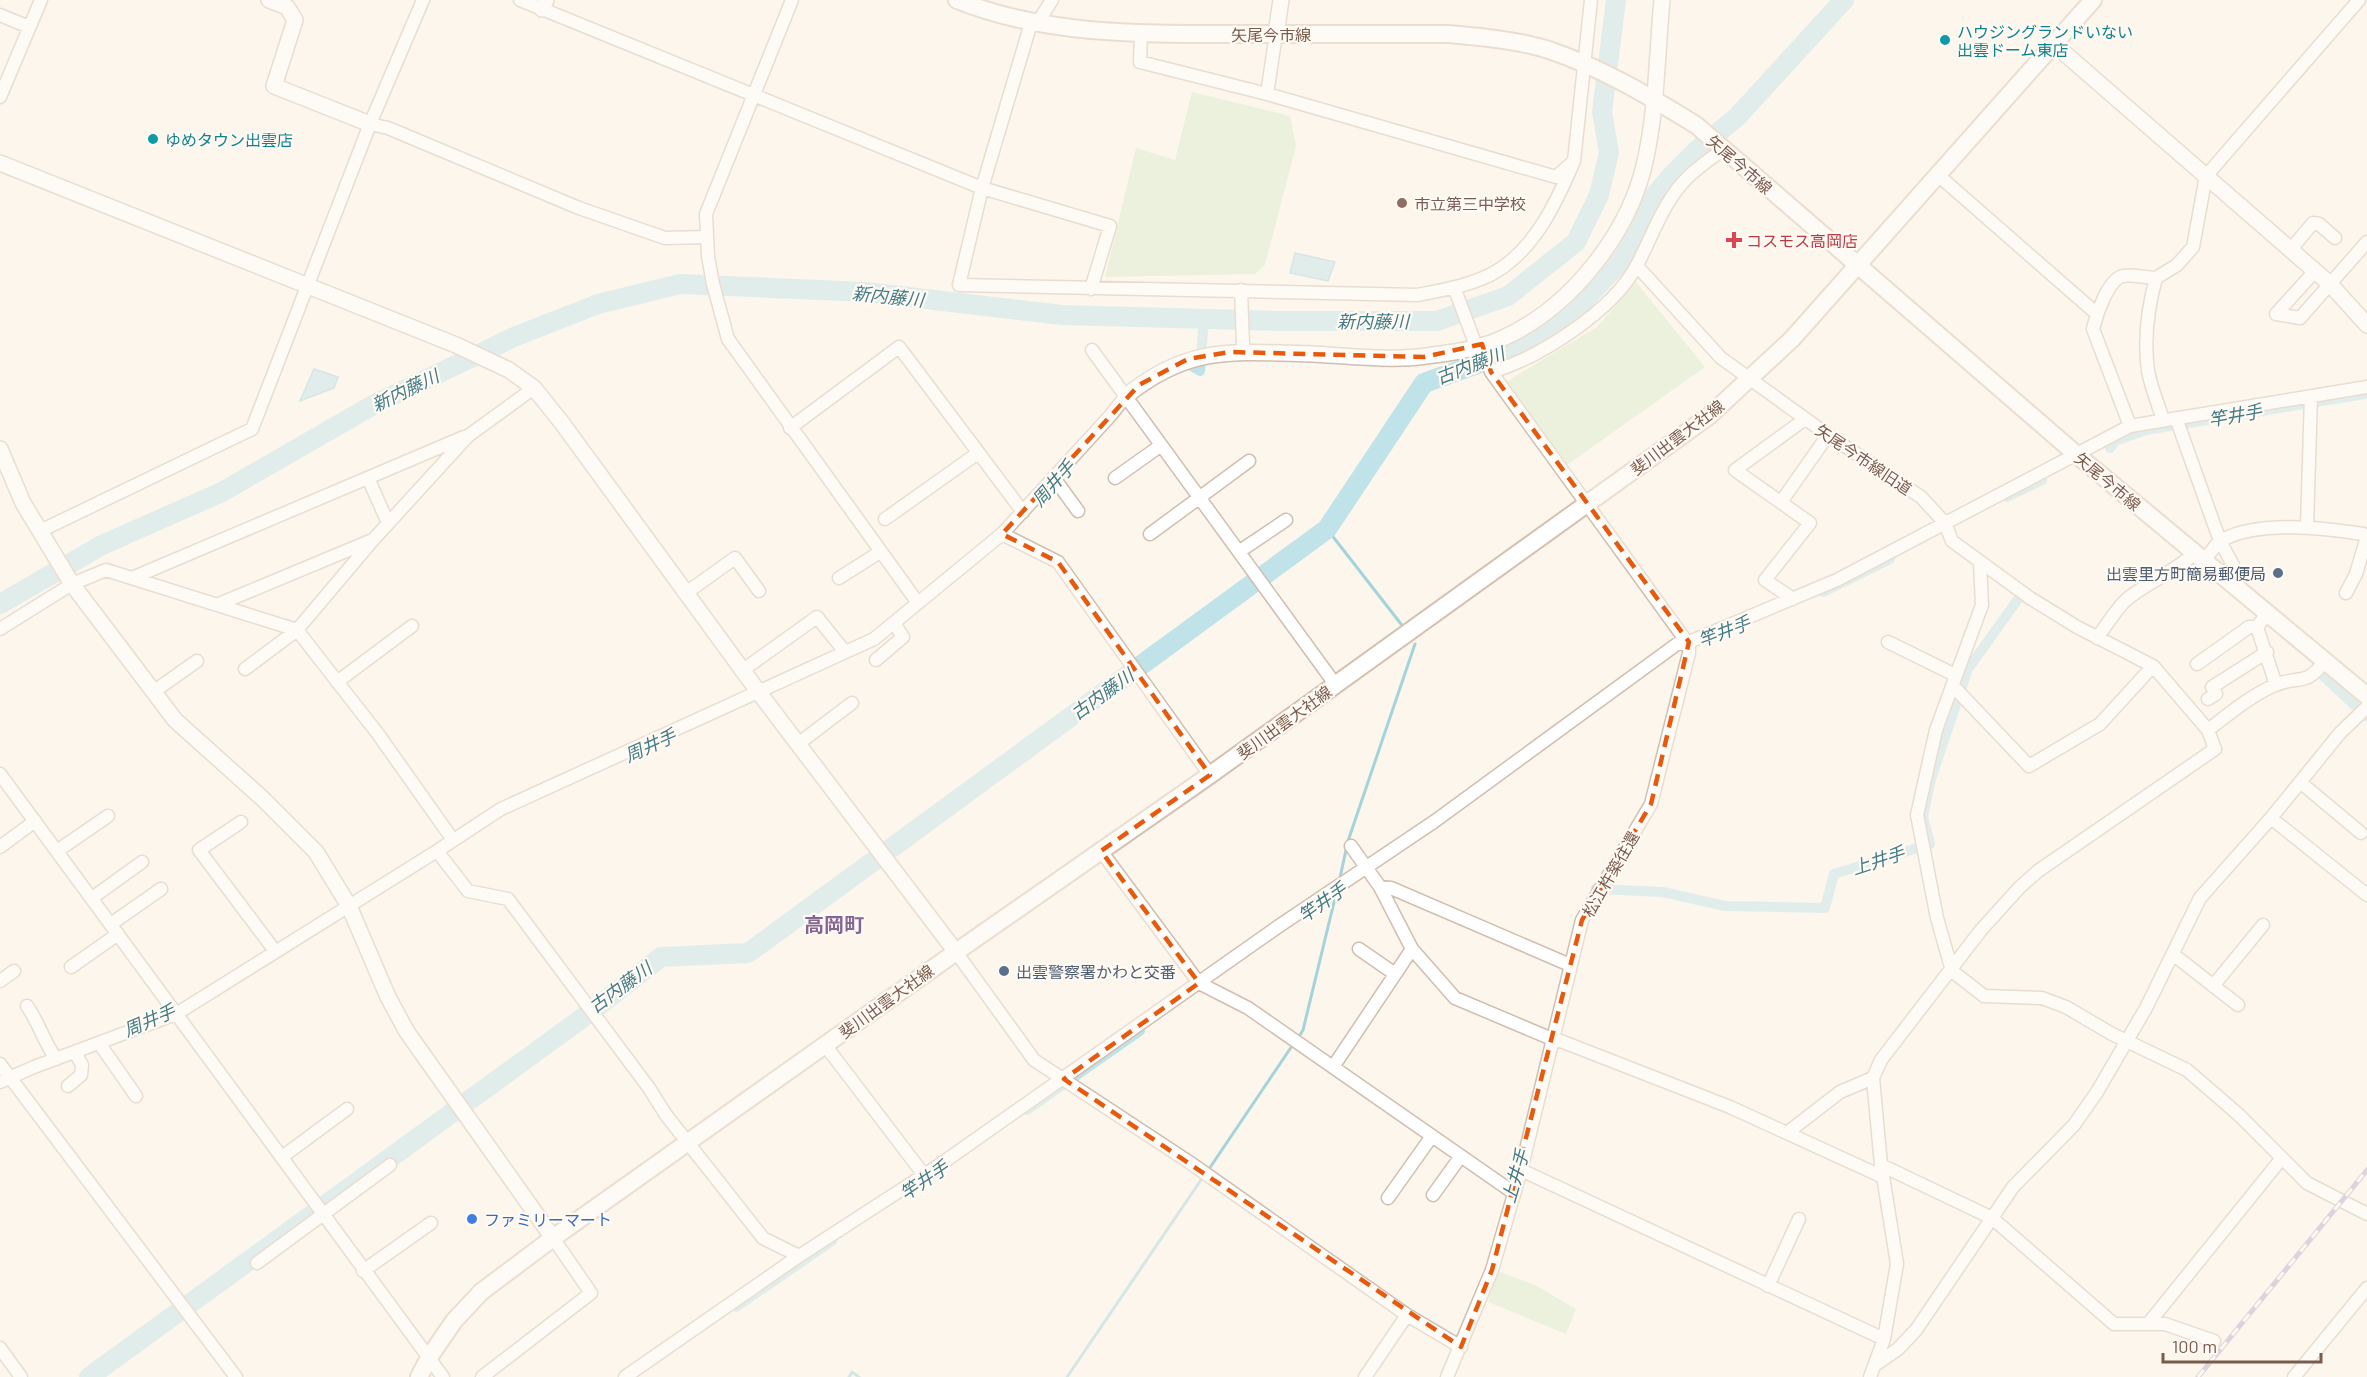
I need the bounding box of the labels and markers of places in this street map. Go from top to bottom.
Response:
place label: ハウジングランドいない 出雲ドーム東店 [1957,22,2133,59]
marker: ハウジングランドいない 出雲ドーム東店 [1938,33,1952,47]
place label: ゆめタウン出雲店 [165,130,293,149]
marker: ゆめタウン出雲店 [146,132,160,146]
place label: 市立第三中学校 [1414,194,1526,213]
marker: 市立第三中学校 [1395,196,1409,210]
place label: コスモス高岡店 [1746,231,1858,250]
marker: コスモス高岡店 [1727,233,1741,247]
place label: 出雲里方町簡易郵便局 [2106,564,2266,583]
marker: 出雲里方町簡易郵便局 [2271,566,2285,580]
place label: 出雲警察署かわと交番 [1016,962,1176,981]
marker: 出雲警察署かわと交番 [997,964,1011,978]
place label: ファミリーマート [484,1210,612,1229]
marker: ファミリーマート [465,1212,479,1226]

